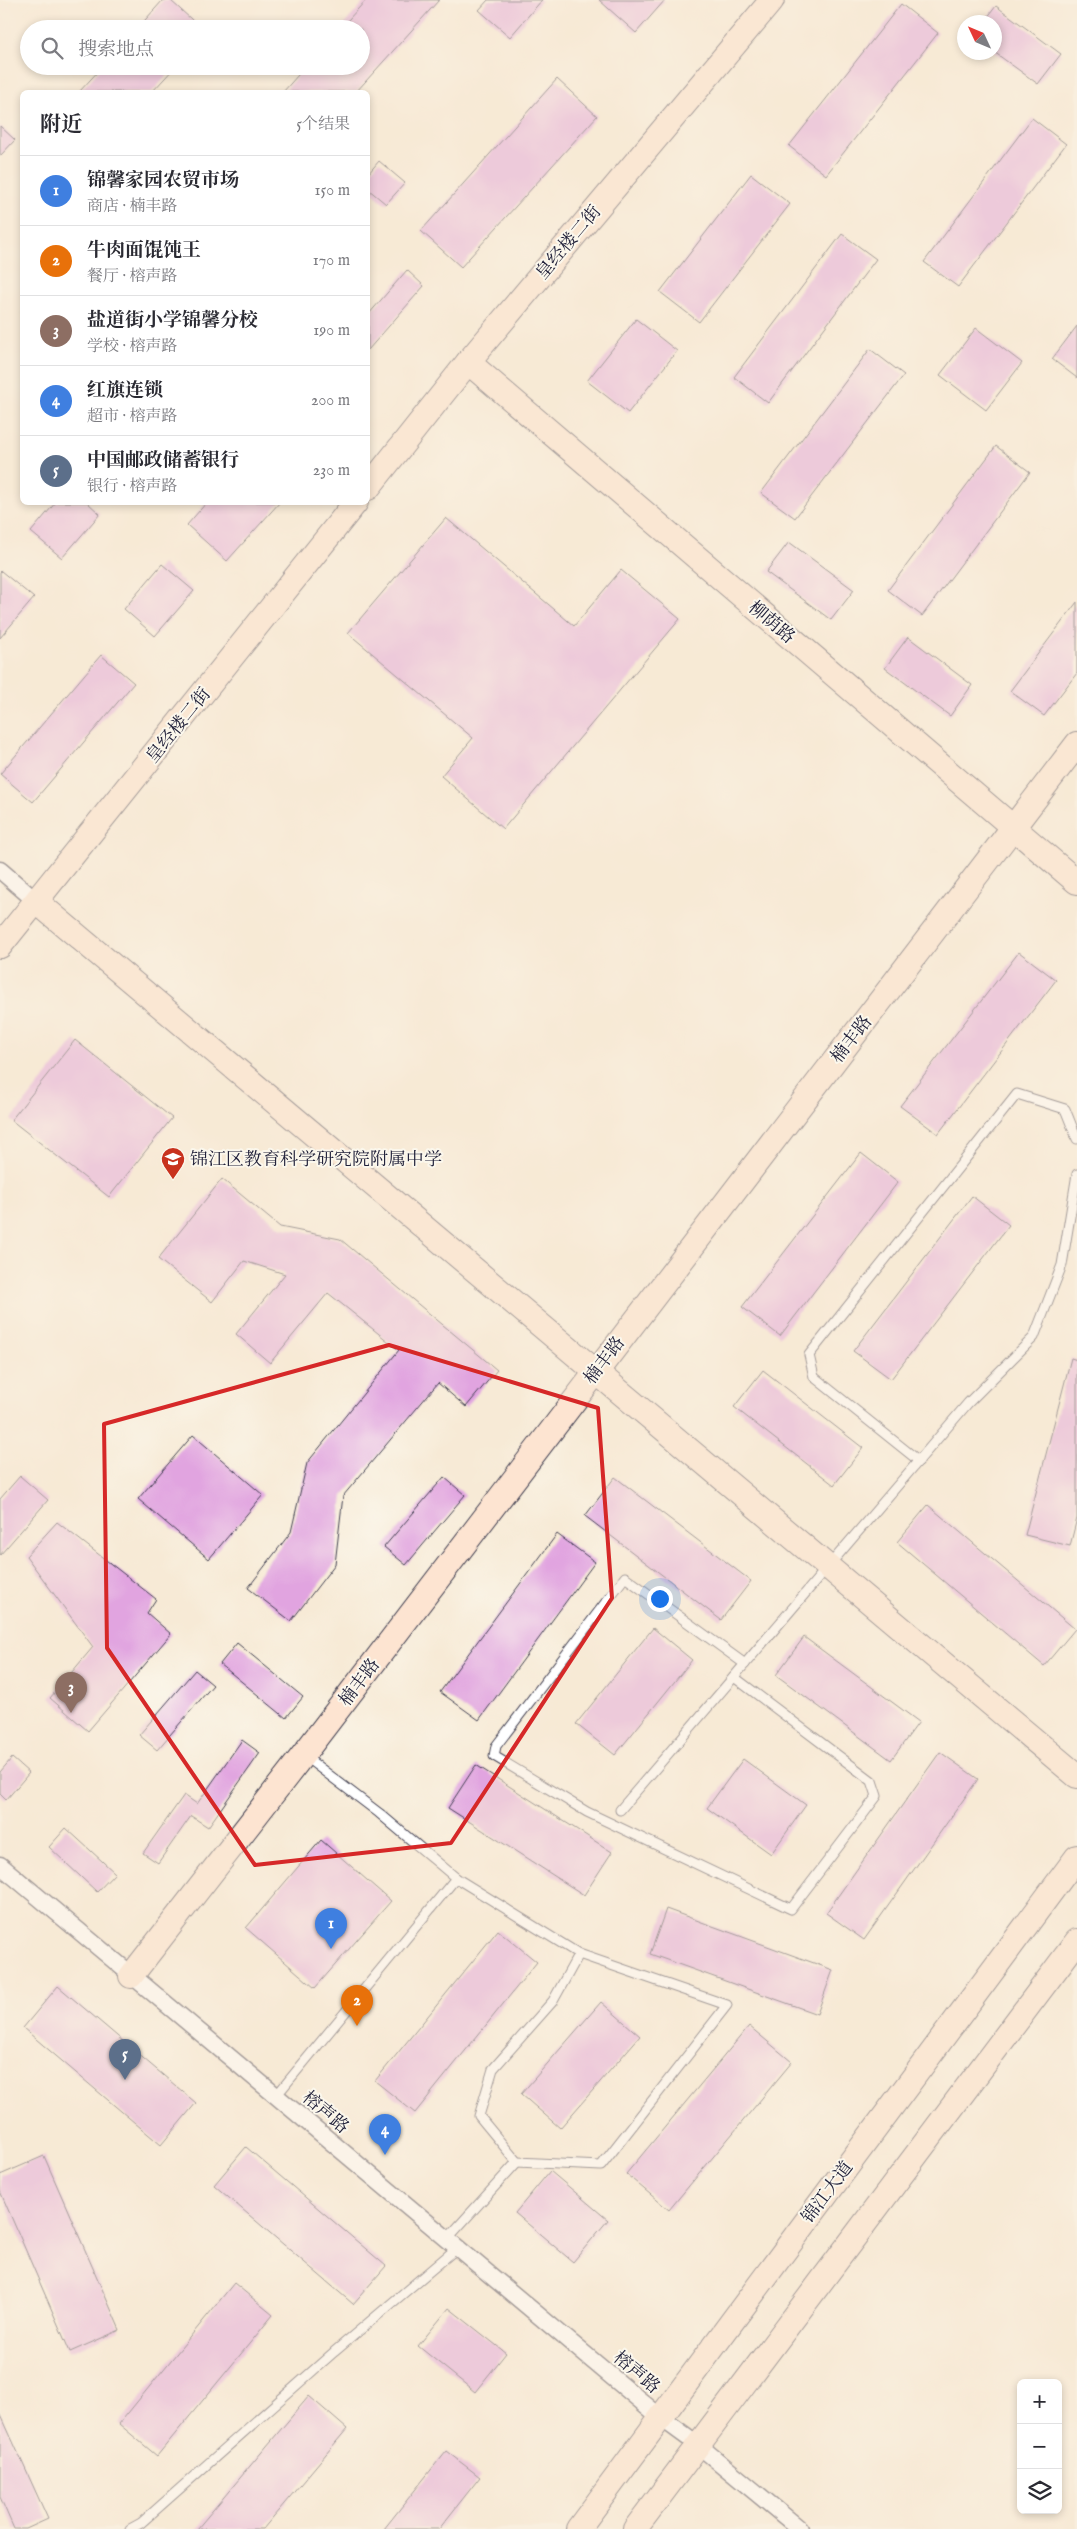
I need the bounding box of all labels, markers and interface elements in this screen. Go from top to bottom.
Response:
north arrow [957,15,1002,60]
search box [20,20,370,75]
icon: search [38,34,66,62]
text: 搜索地点 [78,38,154,62]
text: 附近 [40,112,82,139]
text: 5个结果 [296,115,350,135]
text: 锦馨家园农贸市场 [87,169,239,193]
text: 1 [53,181,59,201]
text: 150 m [315,181,350,201]
text: 商店 · 楠丰路 [87,197,178,217]
street label: 皇经楼二街 [531,201,607,285]
text: 牛肉面馄饨王 [87,239,201,263]
text: 2 [52,251,60,271]
text: 170 m [313,251,350,271]
text: 餐厅 · 榕声路 [87,267,178,287]
text: 盐道街小学锦馨分校 [87,309,258,333]
text: 3 [53,321,59,341]
text: 190 m [313,321,350,341]
text: 学校 · 榕声路 [87,337,178,357]
text: 红旗连锁 [87,379,163,403]
text: 4 [52,391,60,411]
text: 200 m [311,391,350,411]
text: 超市 · 榕声路 [87,407,178,427]
text: 中国邮政储蓄银行 [87,449,239,473]
text: 5 [53,461,59,481]
text: 230 m [313,461,350,481]
text: 银行 · 榕声路 [87,477,178,497]
street label: 柳荫路 [743,597,799,649]
street label: 皇经楼二街 [142,684,216,768]
street label: 楠丰路 [826,1012,878,1068]
school or university icon: 锦江区教育科学研究院附属中学 [160,1146,186,1180]
place label: 锦江区教育科学研究院附属中学 [190,1149,442,1172]
street label: 楠丰路 [580,1332,631,1389]
your location [647,1586,673,1612]
street label: 楠丰路 [335,1654,386,1711]
pin: 3 [55,1672,87,1713]
pin: 1 [315,1908,347,1949]
pin: 2 [341,1985,373,2026]
pin: 5 [109,2039,141,2080]
street label: 榕声路 [297,2087,353,2139]
pin: 4 [369,2114,401,2155]
street label: 锦江大道 [797,2157,859,2229]
street label: 榕声路 [608,2347,664,2399]
map controls [1017,2379,1062,2514]
button: + [1017,2379,1062,2424]
button: − [1017,2424,1062,2469]
button: layers [1017,2469,1062,2514]

